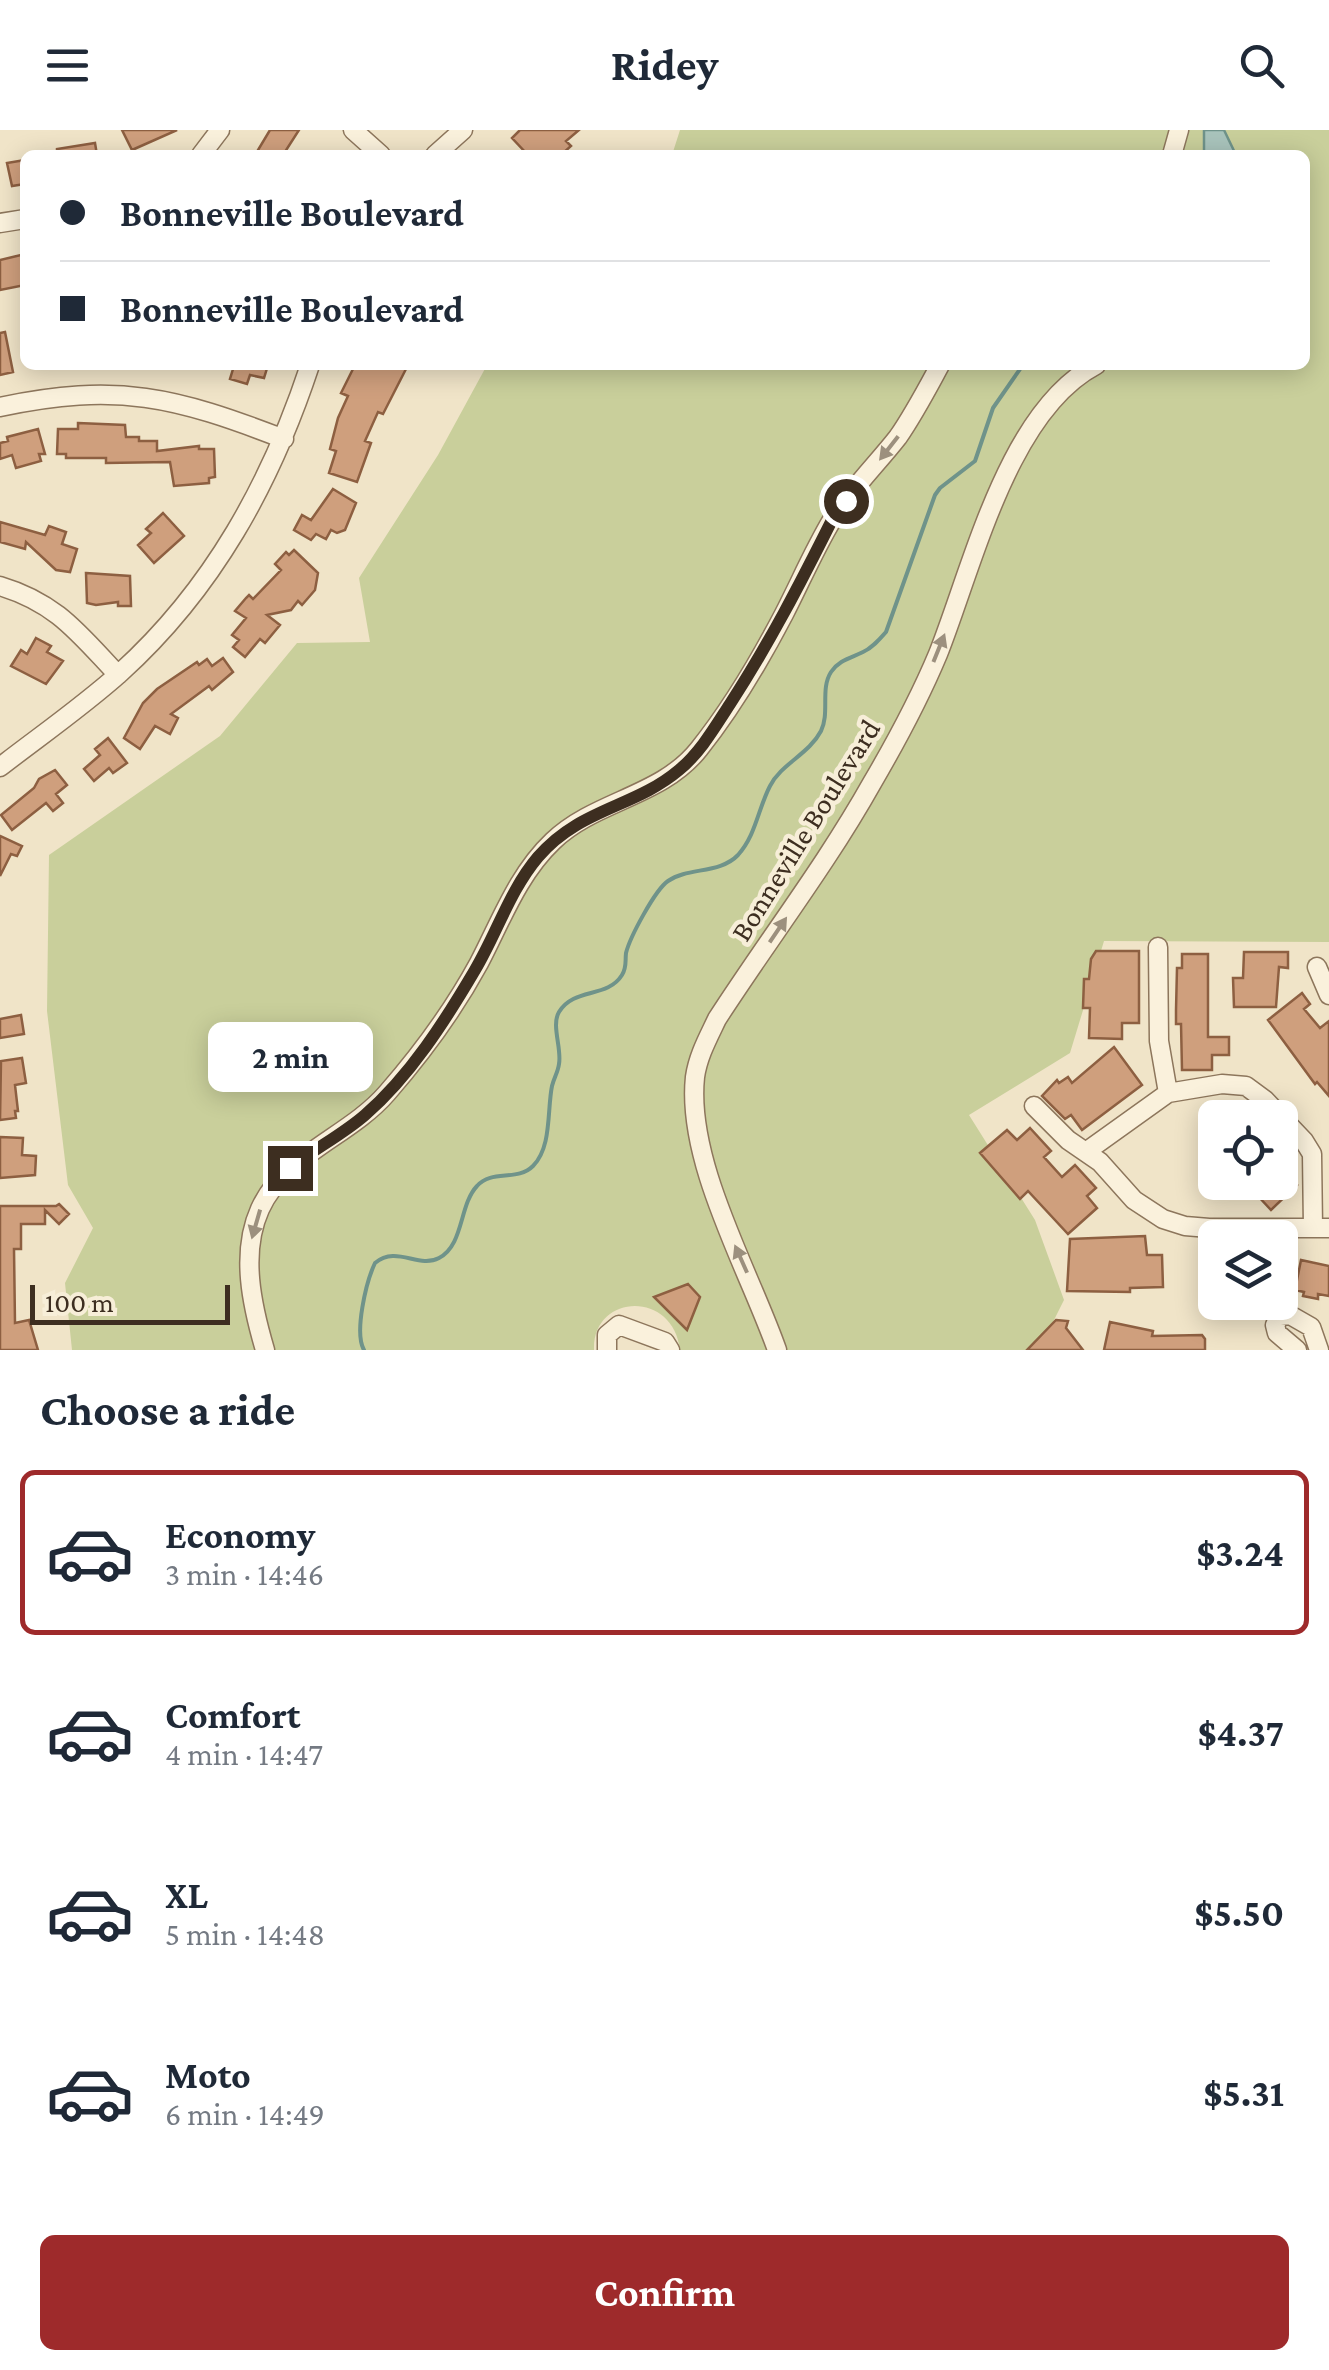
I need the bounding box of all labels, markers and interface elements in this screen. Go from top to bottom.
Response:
icon: menu [40,38,95,93]
icon: search [1234,38,1289,93]
text: Ridey [611,40,718,90]
text: Bonneville Boulevard [120,192,464,234]
text: Bonneville Boulevard [120,288,464,330]
one-way arrow [879,435,900,461]
route start [824,479,869,524]
one-way arrow [932,633,948,663]
street label: Bonneville Boulevard [724,713,887,947]
one-way arrow [768,916,786,943]
callout: 2 min [208,1023,372,1093]
text: 2 min [252,1039,329,1075]
map controls [1198,1100,1298,1320]
button: locate [1198,1100,1298,1200]
route end [268,1146,313,1191]
one-way arrow [248,1209,263,1240]
button: layers [1198,1220,1298,1320]
one-way arrow [733,1244,749,1274]
scale bar [30,1280,230,1324]
text: 100 m [45,1287,114,1318]
text: Choose a ride [40,1385,295,1435]
icon: car [45,1508,135,1598]
text: Economy [165,1514,315,1556]
text: $3.24 [1196,1532,1284,1574]
text: 3 min · 14:46 [165,1556,324,1592]
icon: car [45,1688,135,1778]
text: Comfort [165,1694,301,1736]
text: $4.37 [1198,1712,1284,1754]
text: 4 min · 14:47 [165,1736,323,1772]
icon: car [45,1868,135,1958]
text: XL [165,1874,208,1916]
text: $5.50 [1194,1892,1284,1934]
text: 5 min · 14:48 [165,1916,325,1952]
icon: car [45,2048,135,2138]
text: Moto [165,2054,251,2096]
text: $5.31 [1203,2072,1284,2114]
text: 6 min · 14:49 [165,2096,325,2132]
button: Confirm [40,2235,1289,2350]

